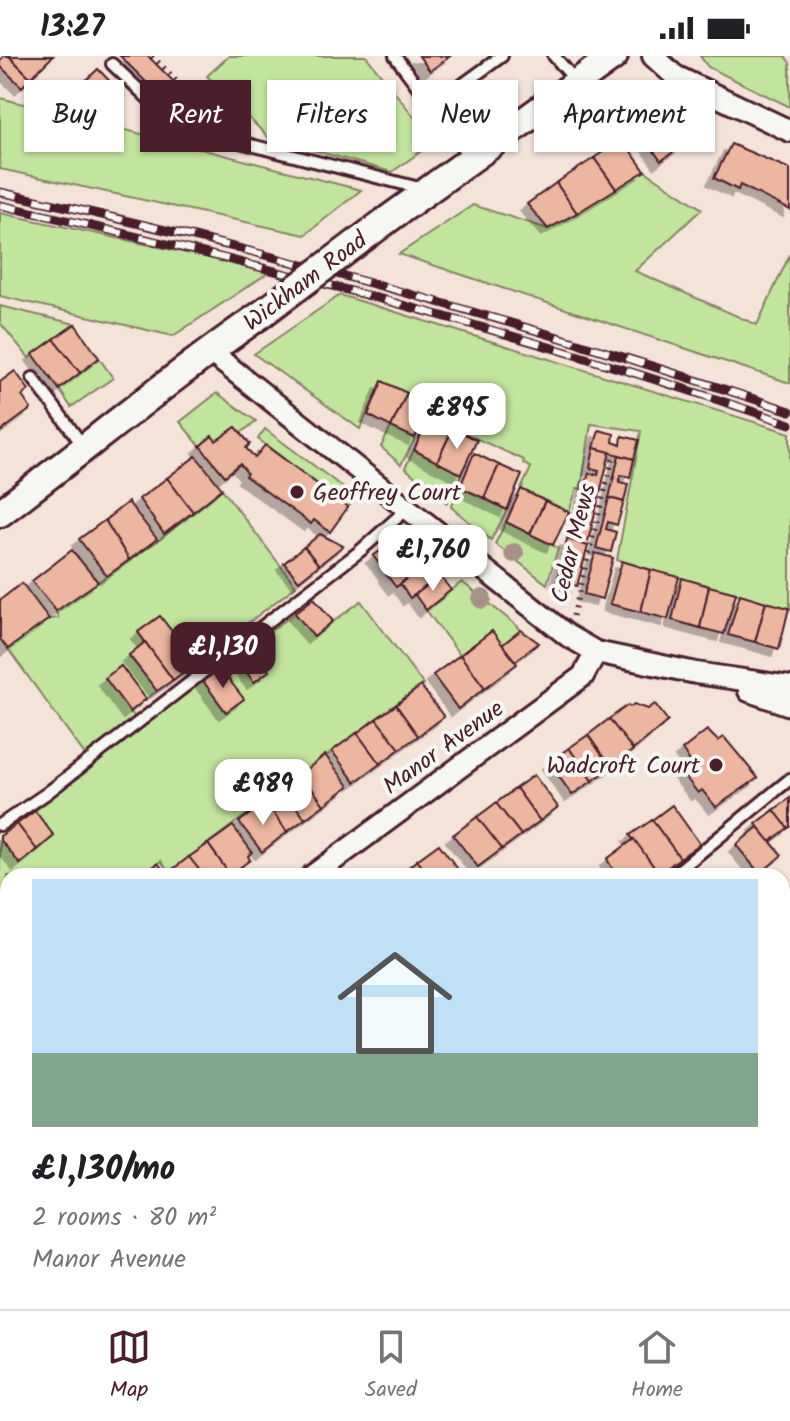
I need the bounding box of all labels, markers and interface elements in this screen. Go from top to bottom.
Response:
text: 13:27 [40,4,105,52]
chip: Buy [24,80,124,152]
chip: Rent [140,80,251,152]
chip: Filters [267,80,396,152]
chip: New [412,80,518,152]
chip: Apartment [534,80,715,152]
street label: Wickham Road [235,222,377,342]
pin: £895 [410,383,504,451]
text: £895 [427,388,487,430]
place label: Geoffrey Court [313,474,462,513]
street label: Cedar Mews [541,479,608,607]
marker: Geoffrey Court [288,483,306,501]
pin: £1,760 [368,525,498,593]
text: £1,760 [396,530,470,572]
pin: £1,130 [158,622,288,690]
text: £1,130 [188,627,258,669]
street label: Manor Avenue [375,691,513,806]
place label: Wadcroft Court [547,747,701,786]
marker: Wadcroft Court [707,756,725,774]
pin: £989 [216,759,310,827]
text: £989 [233,764,293,806]
icon: home [323,931,467,1075]
text: £1,130/mo [32,1143,175,1197]
text: 2 rooms · 80 m² [32,1197,216,1239]
text: Manor Avenue [32,1239,186,1281]
tab: Map [107,1325,151,1408]
tab: Saved [365,1325,417,1408]
tab: Home [631,1325,683,1408]

